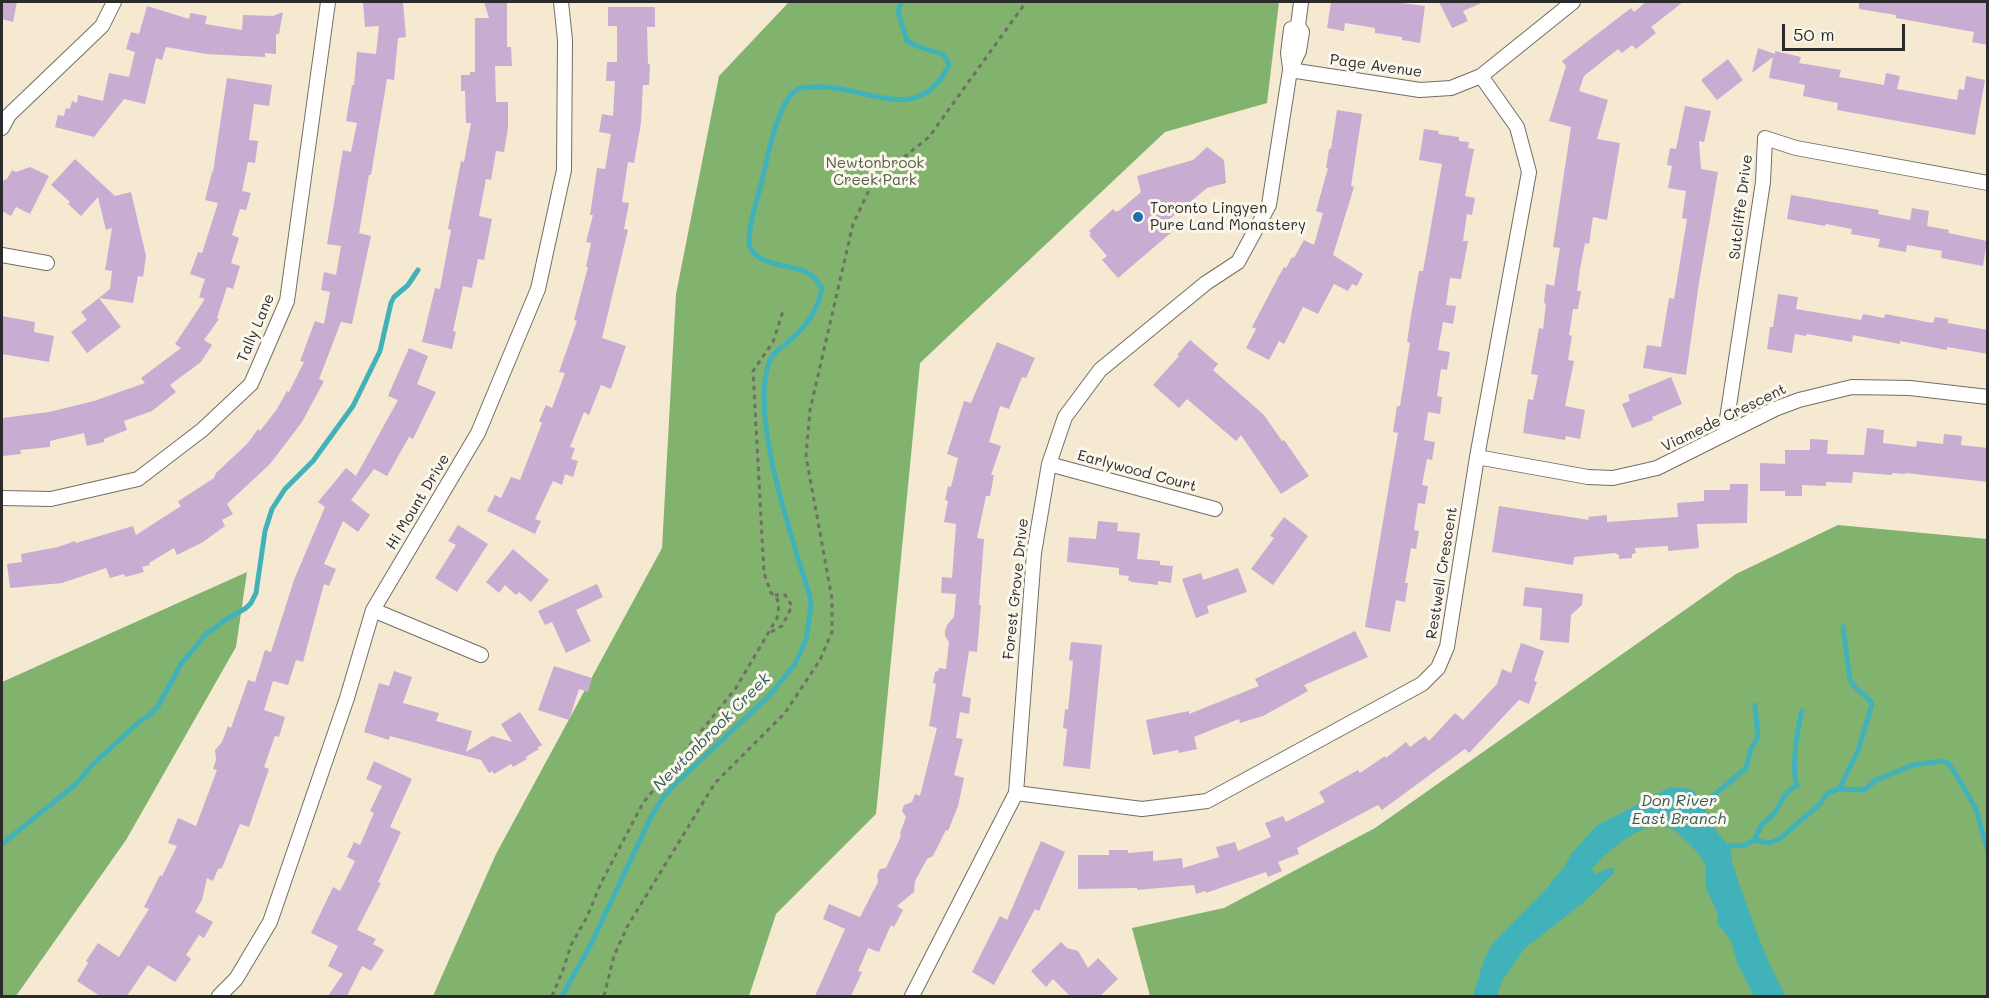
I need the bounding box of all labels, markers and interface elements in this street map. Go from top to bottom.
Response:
scale bar [1785,12,1908,50]
text: 50 m [1793,22,1835,46]
street label: Page Avenue [1329,51,1423,81]
street label: Sutcliffe Drive [1726,153,1756,261]
park label: Newtonbrook Creek Park [826,154,924,189]
place label: Toronto Lingyen Pure Land Monastery [1150,199,1306,234]
marker: Toronto Lingyen Pure Land Monastery [1131,210,1145,224]
street label: Tally Lane [234,291,278,365]
street label: Viamede Crescent [1659,380,1789,456]
street label: Earlywood Court [1075,446,1199,496]
street label: Hi Mount Drive [382,451,454,553]
street label: Restwell Crescent [1423,505,1461,641]
street label: Forest Grove Drive [1000,517,1032,661]
water label: Newtonbrook Creek [649,669,775,795]
water label: Don River East Branch [1632,791,1726,829]

